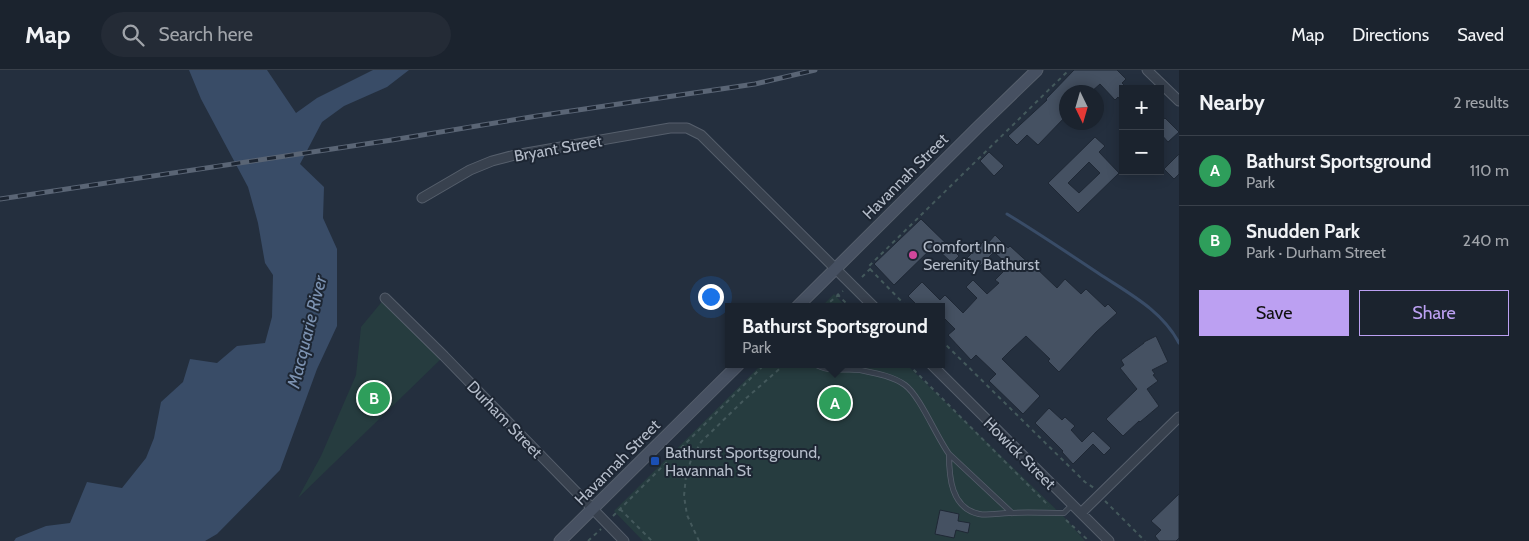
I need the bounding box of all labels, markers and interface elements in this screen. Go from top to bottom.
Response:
search box [101,12,451,57]
text: Map [25,20,71,49]
icon: search [119,21,147,49]
text: Search here [159,23,253,46]
text: Map [1291,24,1324,46]
text: Directions [1352,24,1429,46]
text: Saved [1457,24,1504,46]
north arrow [1059,85,1104,130]
map controls [1119,85,1164,175]
button: + [1119,85,1164,130]
text: Nearby [1199,90,1265,115]
text: 2 results [1453,93,1509,112]
street label: Havannah Street [859,129,952,223]
button: − [1119,130,1164,175]
street label: Bryant Street [513,131,604,166]
text: Bathurst Sportsground [1246,150,1431,173]
text: A [1210,161,1220,180]
text: 110 m [1470,161,1509,180]
text: Park [1246,173,1275,192]
text: Snudden Park [1246,220,1360,243]
text: B [1210,231,1220,250]
text: 240 m [1463,231,1509,250]
place label: Comfort Inn Serenity Bathurst [923,237,1040,274]
text: Park · Durham Street [1246,243,1386,262]
marker: Comfort Inn Serenity Bathurst [907,249,919,261]
water label: Macquarie River [282,272,332,392]
your location [698,284,724,310]
button: Save [1199,290,1349,336]
button: Share [1359,290,1509,336]
popup [725,303,945,368]
text: Bathurst Sportsground [742,315,928,338]
text: Park [742,338,771,357]
street label: Durham Street [463,377,547,462]
pin: B [358,379,390,417]
pin: A [819,384,851,422]
street label: Howick Street [980,413,1060,494]
street label: Havannah Street [571,415,664,509]
place label: Bathurst Sportsground, Havannah St [665,443,821,480]
marker: Bathurst Sportsground, Havannah St [649,455,661,467]

